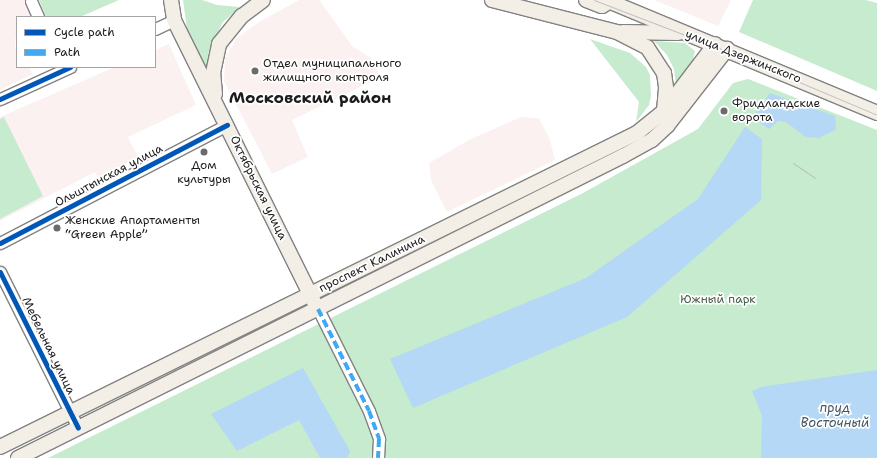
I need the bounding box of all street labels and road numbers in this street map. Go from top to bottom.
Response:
street label: улица Дзержинского [683,27,803,87]
street label: Октябрьская улица [226,134,290,242]
street label: Ольштынская улица [53,142,165,210]
street label: проспект Калинина [317,232,427,296]
street label: Мебельная улица [18,295,78,397]

